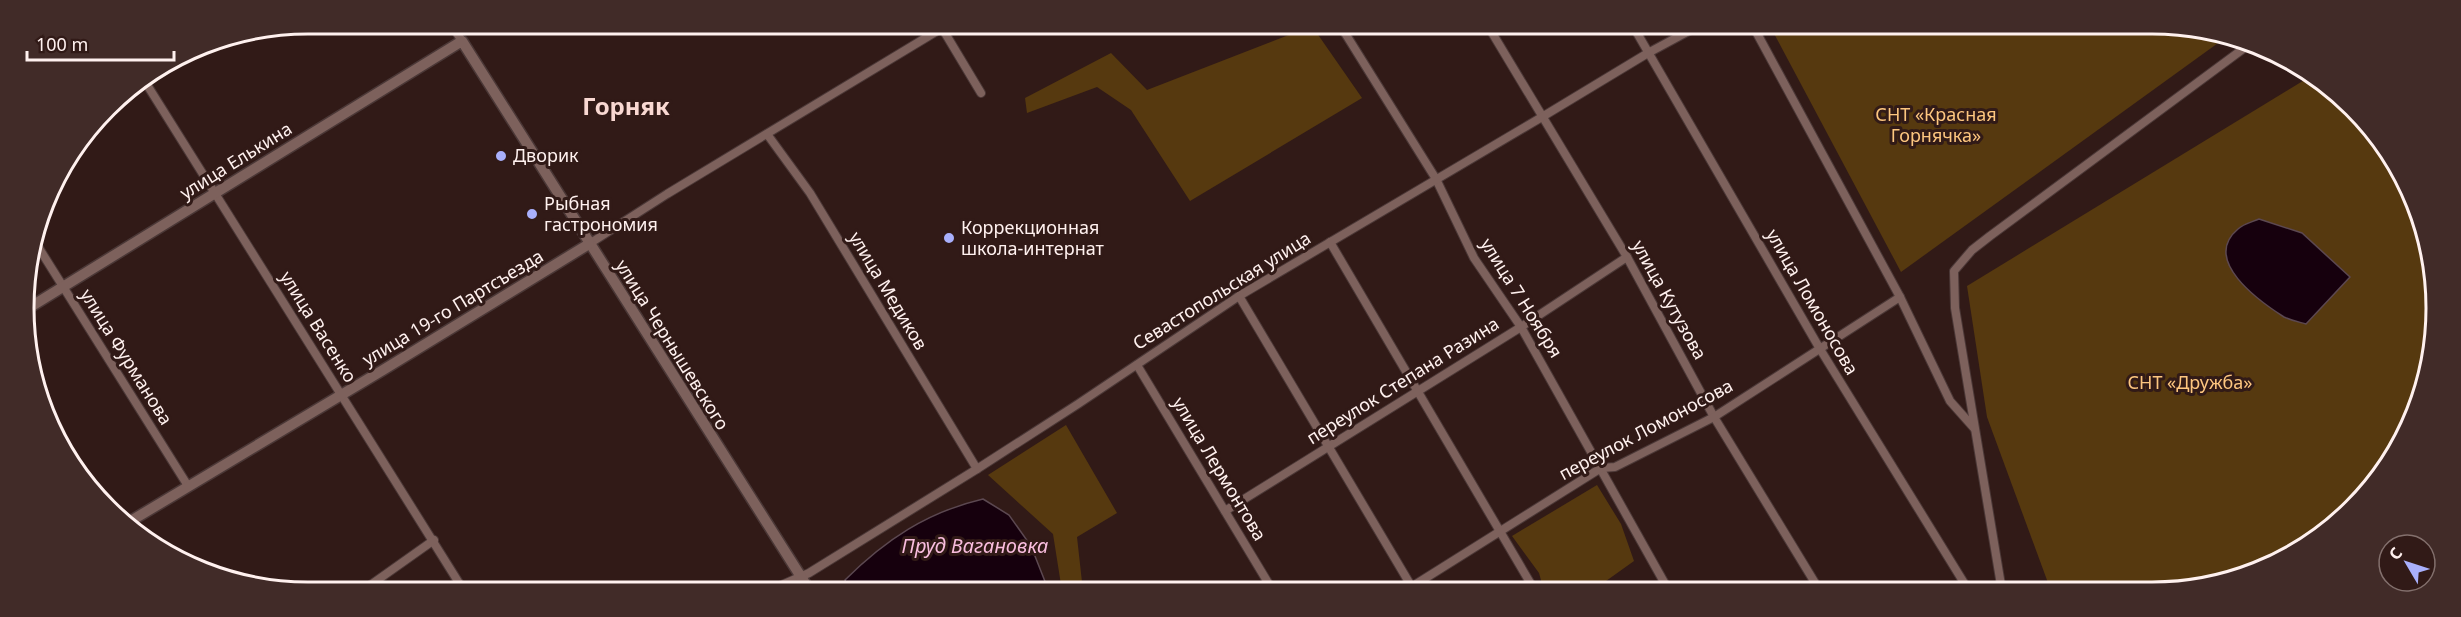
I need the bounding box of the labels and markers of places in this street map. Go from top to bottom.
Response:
place label: Дворик [513,143,579,167]
marker: Дворик [494,149,508,163]
place label: Рыбная гастрономия [544,191,658,236]
marker: Рыбная гастрономия [525,207,539,221]
place label: Коррекционная школа-интернат [961,215,1105,260]
marker: Коррекционная школа-интернат [942,231,956,245]

